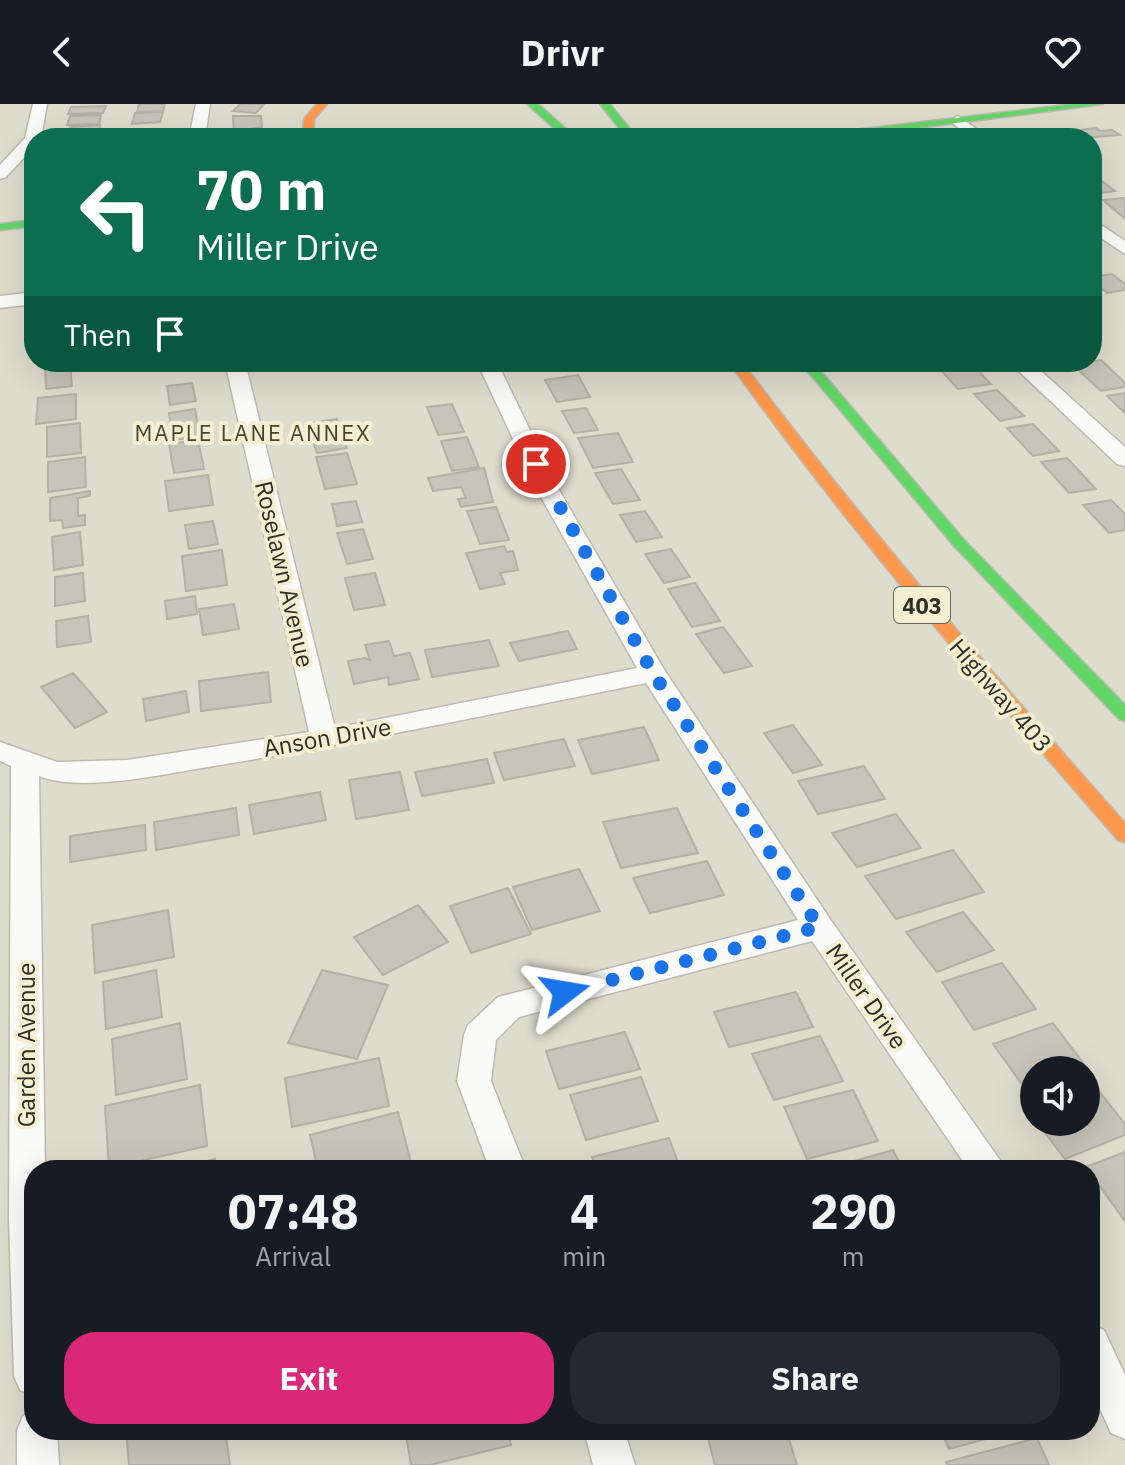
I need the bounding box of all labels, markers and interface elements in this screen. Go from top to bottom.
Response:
text: Drivr [521,29,604,76]
icon: back [40,30,84,74]
icon: heart [1041,30,1085,74]
text: 70 m [196,153,326,225]
icon: left [64,160,168,264]
text: Miller Drive [196,223,379,270]
icon: arrive [148,312,192,356]
text: Then [64,315,132,354]
district label: MAPLE LANE ANNEX [135,418,371,447]
pin [502,430,570,498]
icon: arrive [514,442,558,486]
street label: Roselawn Avenue [248,478,322,670]
road number: 403 [894,587,950,623]
street label: Highway 403 [943,631,1059,759]
street label: Anson Drive [261,710,393,764]
street label: Miller Drive [819,937,915,1055]
position arrow [523,950,607,1034]
street label: Garden Avenue [10,963,42,1127]
map controls [1020,1056,1100,1136]
button: sound [1020,1056,1100,1136]
text: 07:48 [228,1180,359,1242]
text: 4 [570,1180,599,1242]
text: 290 [810,1180,896,1242]
text: Arrival [255,1239,331,1273]
text: min [562,1239,606,1273]
text: m [842,1239,864,1273]
button: Exit [64,1332,554,1424]
button: Share [570,1332,1060,1424]

